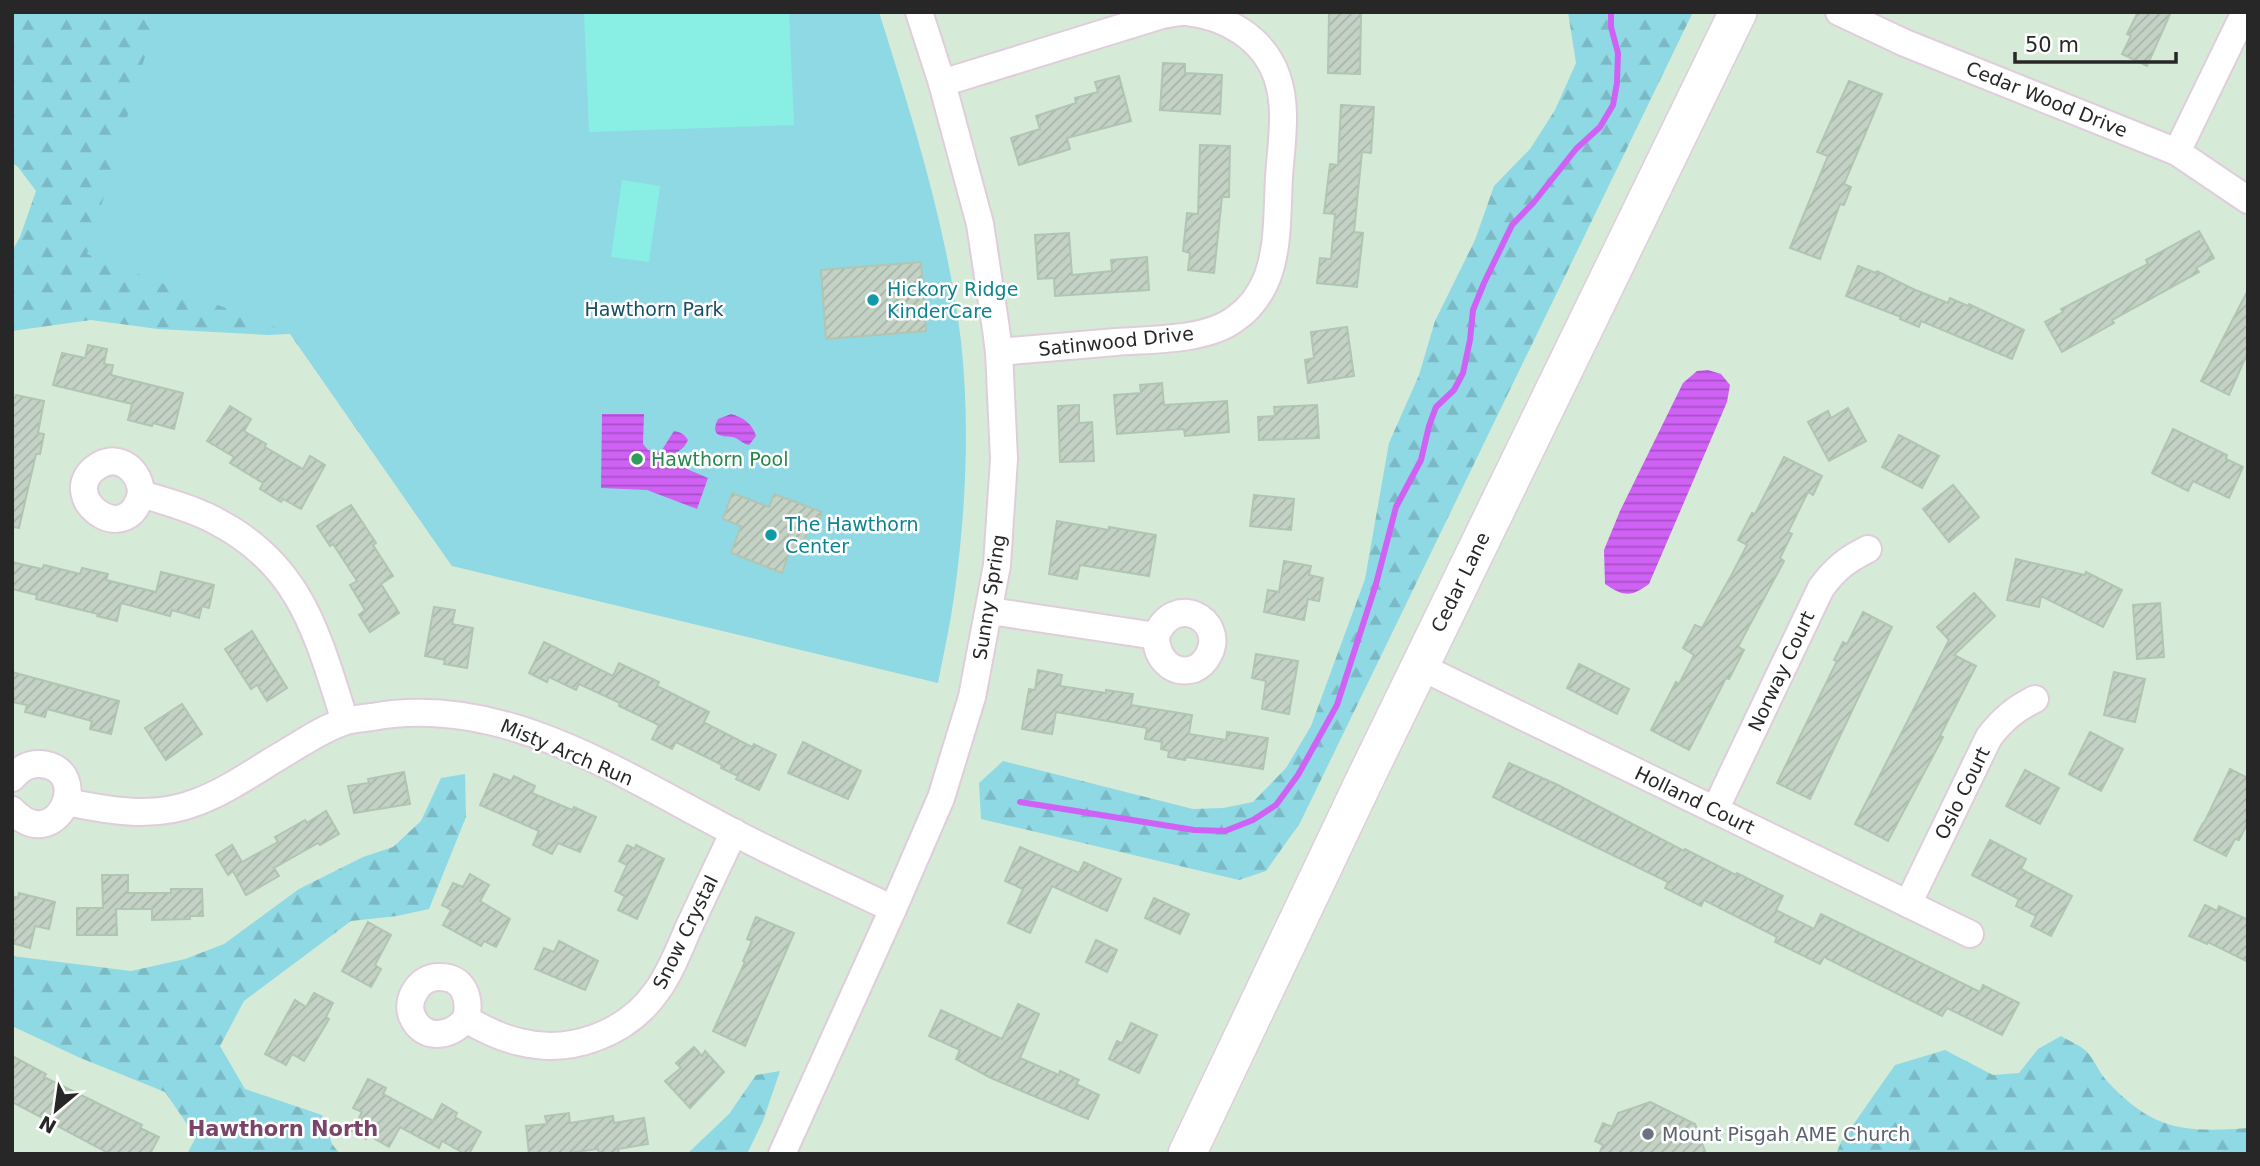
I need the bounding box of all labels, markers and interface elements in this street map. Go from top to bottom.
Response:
scale bar [2015,21,2176,65]
text: 50 m [2025,33,2079,57]
street label: Cedar Wood Drive [1963,57,2131,141]
place label: Hickory Ridge KinderCare [887,278,1018,322]
marker: Hickory Ridge KinderCare [865,292,881,308]
park label: Hawthorn Park [584,298,724,320]
street label: Satinwood Drive [1037,322,1195,360]
place label: Hawthorn Pool [651,448,788,470]
marker: Hawthorn Pool [629,451,645,467]
place label: The Hawthorn Center [784,513,918,557]
marker: The Hawthorn Center [763,527,779,543]
street label: Cedar Lane [1426,528,1494,636]
street label: Sunny Spring [968,533,1010,661]
street label: Norway Court [1743,607,1819,735]
street label: Misty Arch Run [498,714,636,790]
street label: Oslo Court [1930,743,1994,843]
street label: Holland Court [1632,762,1758,838]
street label: Snow Crystal [648,871,722,993]
north arrow [21,1075,91,1145]
text: N [35,1111,60,1138]
district label: Hawthorn North [188,1117,378,1141]
place label: Mount Pisgah AME Church [1662,1123,1910,1145]
marker: Mount Pisgah AME Church [1640,1126,1656,1142]

